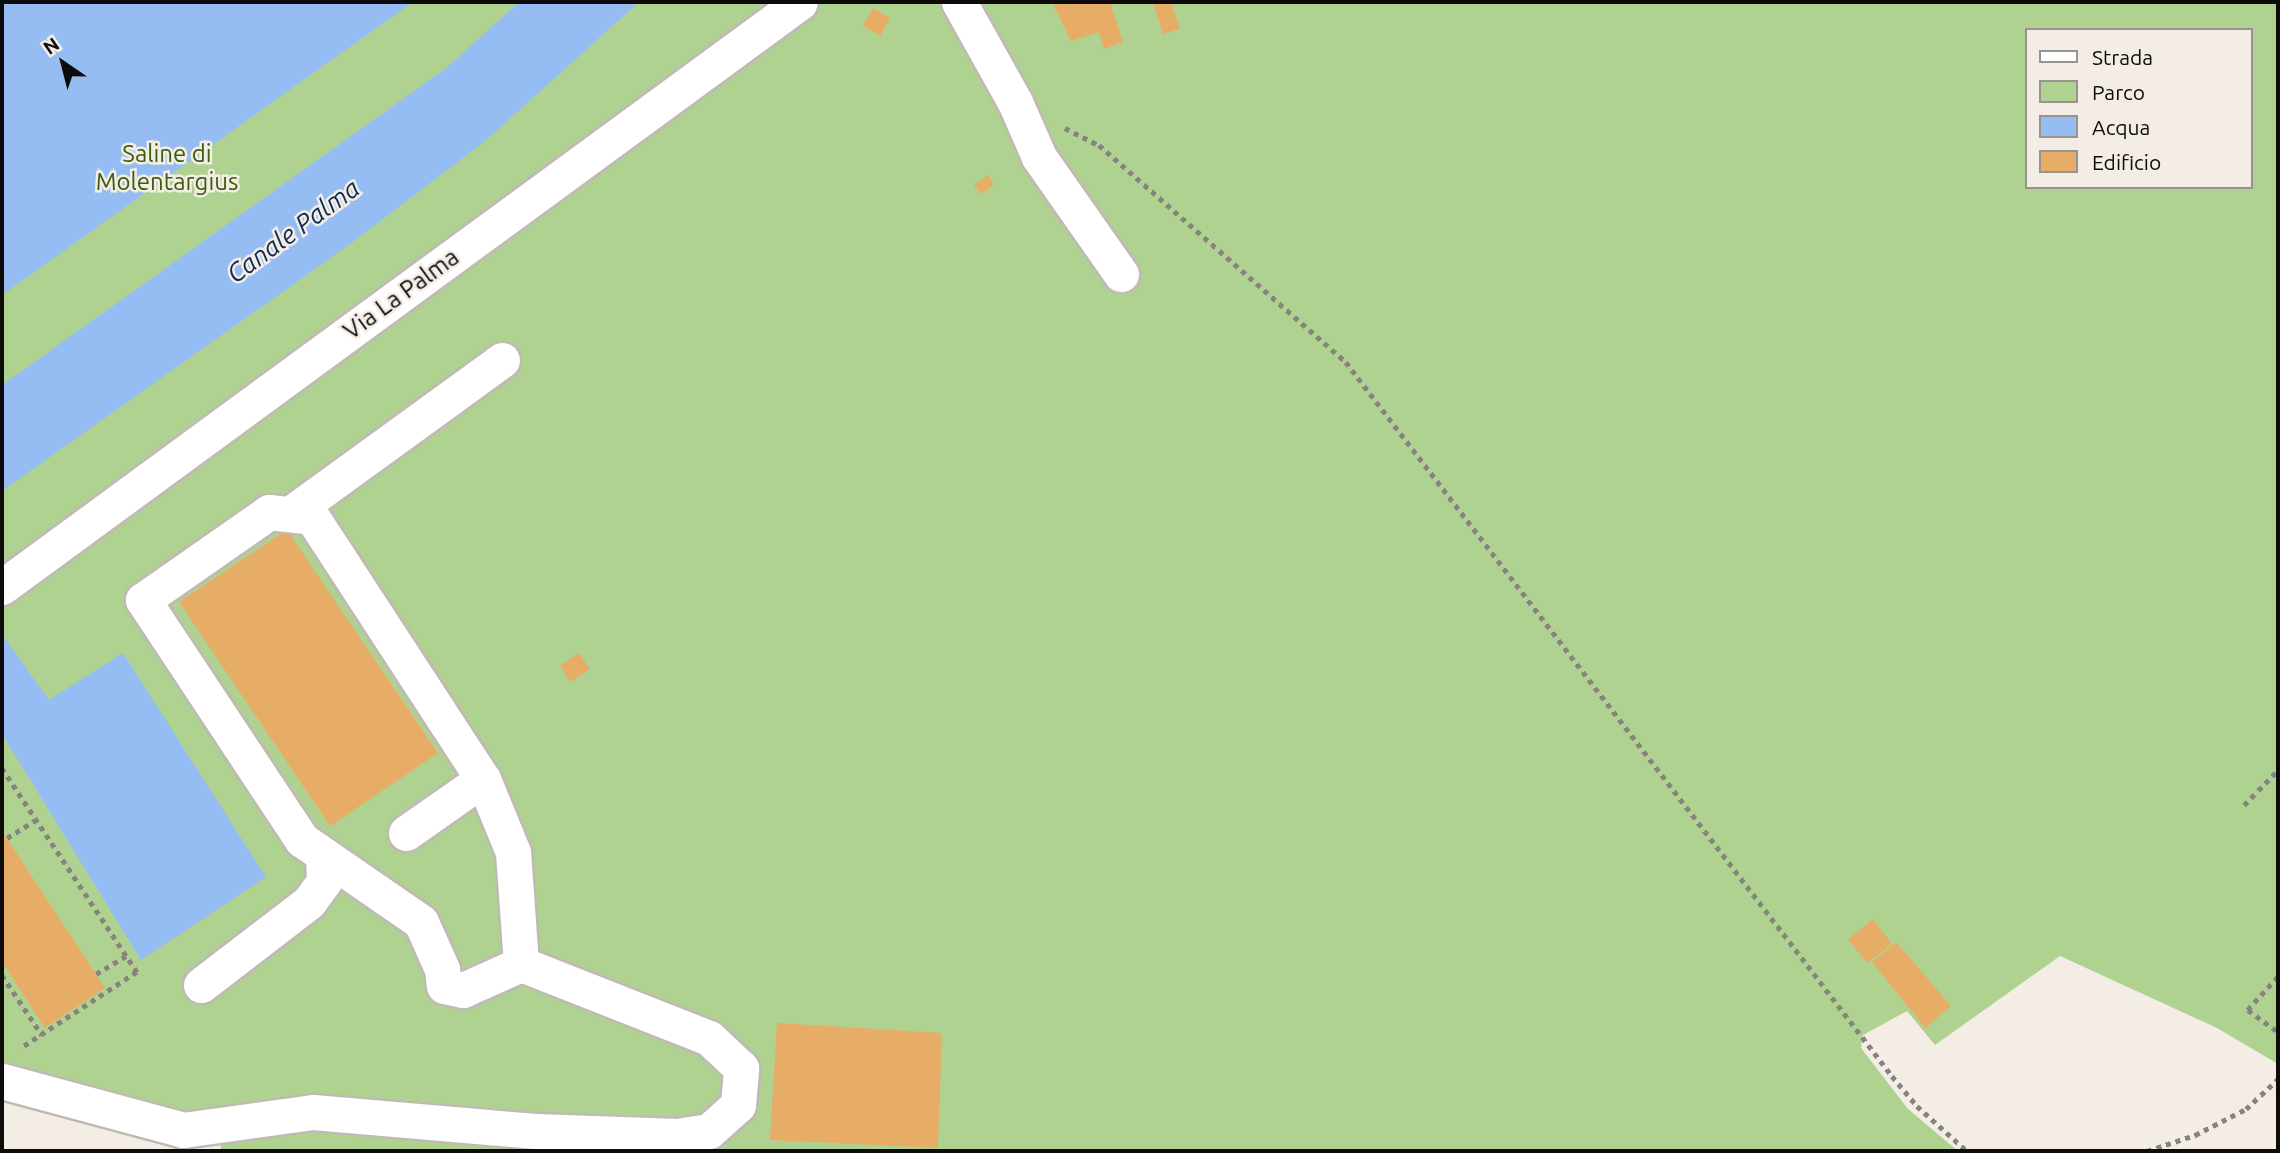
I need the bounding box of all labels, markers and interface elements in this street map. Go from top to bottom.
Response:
north arrow [28,28,98,98]
legend [2024,28,2252,189]
text: N [39,33,63,59]
text: Strada [2092,45,2153,69]
text: Parco [2092,80,2145,104]
text: Acqua [2092,115,2150,139]
park label: Saline di Molentargius [96,140,238,196]
text: Edificio [2092,150,2161,174]
water label: Canale Palma [220,172,366,290]
street label: Via La Palma [338,243,464,345]

